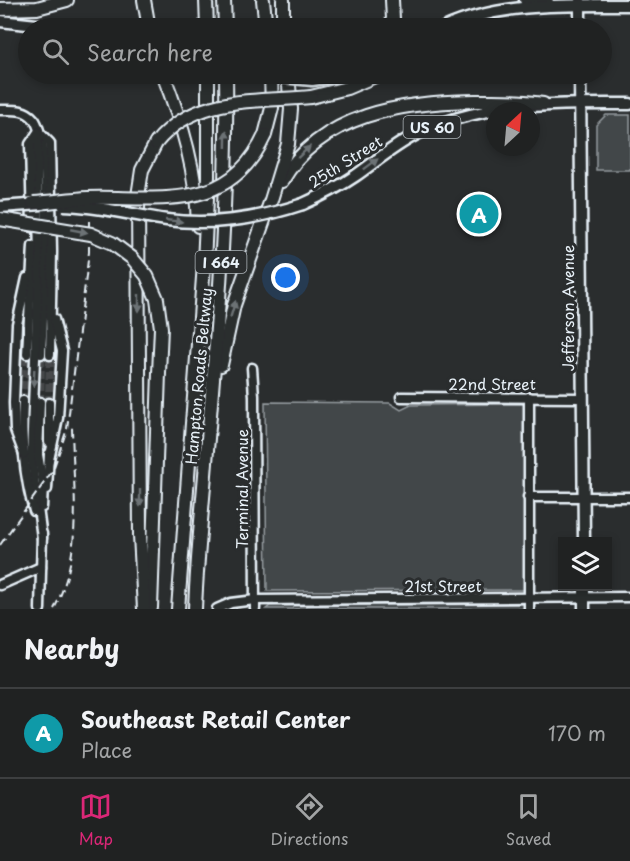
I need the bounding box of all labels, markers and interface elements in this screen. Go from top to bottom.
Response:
search box [18,18,612,84]
icon: search [39,35,72,68]
text: Search here [87,35,213,68]
north arrow [486,102,540,156]
road number: US 60 [404,116,460,138]
street label: 25th Street [304,129,386,193]
one-way arrow [221,130,231,149]
one-way arrow [296,146,310,160]
one-way arrow [363,158,379,170]
pin: A [460,192,498,236]
one-way arrow [165,216,184,225]
one-way arrow [69,227,88,236]
street label: Jefferson Avenue [556,245,579,371]
road number: I 664 [196,251,246,273]
your location [271,263,300,292]
street label: Hampton Roads Beltway [179,287,217,465]
one-way arrow [134,293,143,312]
one-way arrow [229,300,238,318]
one-way arrow [29,369,39,388]
street label: 22nd Street [448,372,536,395]
street label: Terminal Avenue [230,429,253,549]
one-way arrow [135,488,145,507]
map controls [558,537,612,591]
button: layers [558,537,612,591]
street label: 21st Street [404,574,482,597]
text: Nearby [24,629,119,668]
text: Southeast Retail Center [81,702,350,735]
text: A [36,718,51,748]
text: 170 m [548,718,606,748]
text: Place [81,735,132,765]
tab: Map [79,790,113,850]
tab: Directions [270,790,348,850]
tab: Saved [506,790,551,850]

